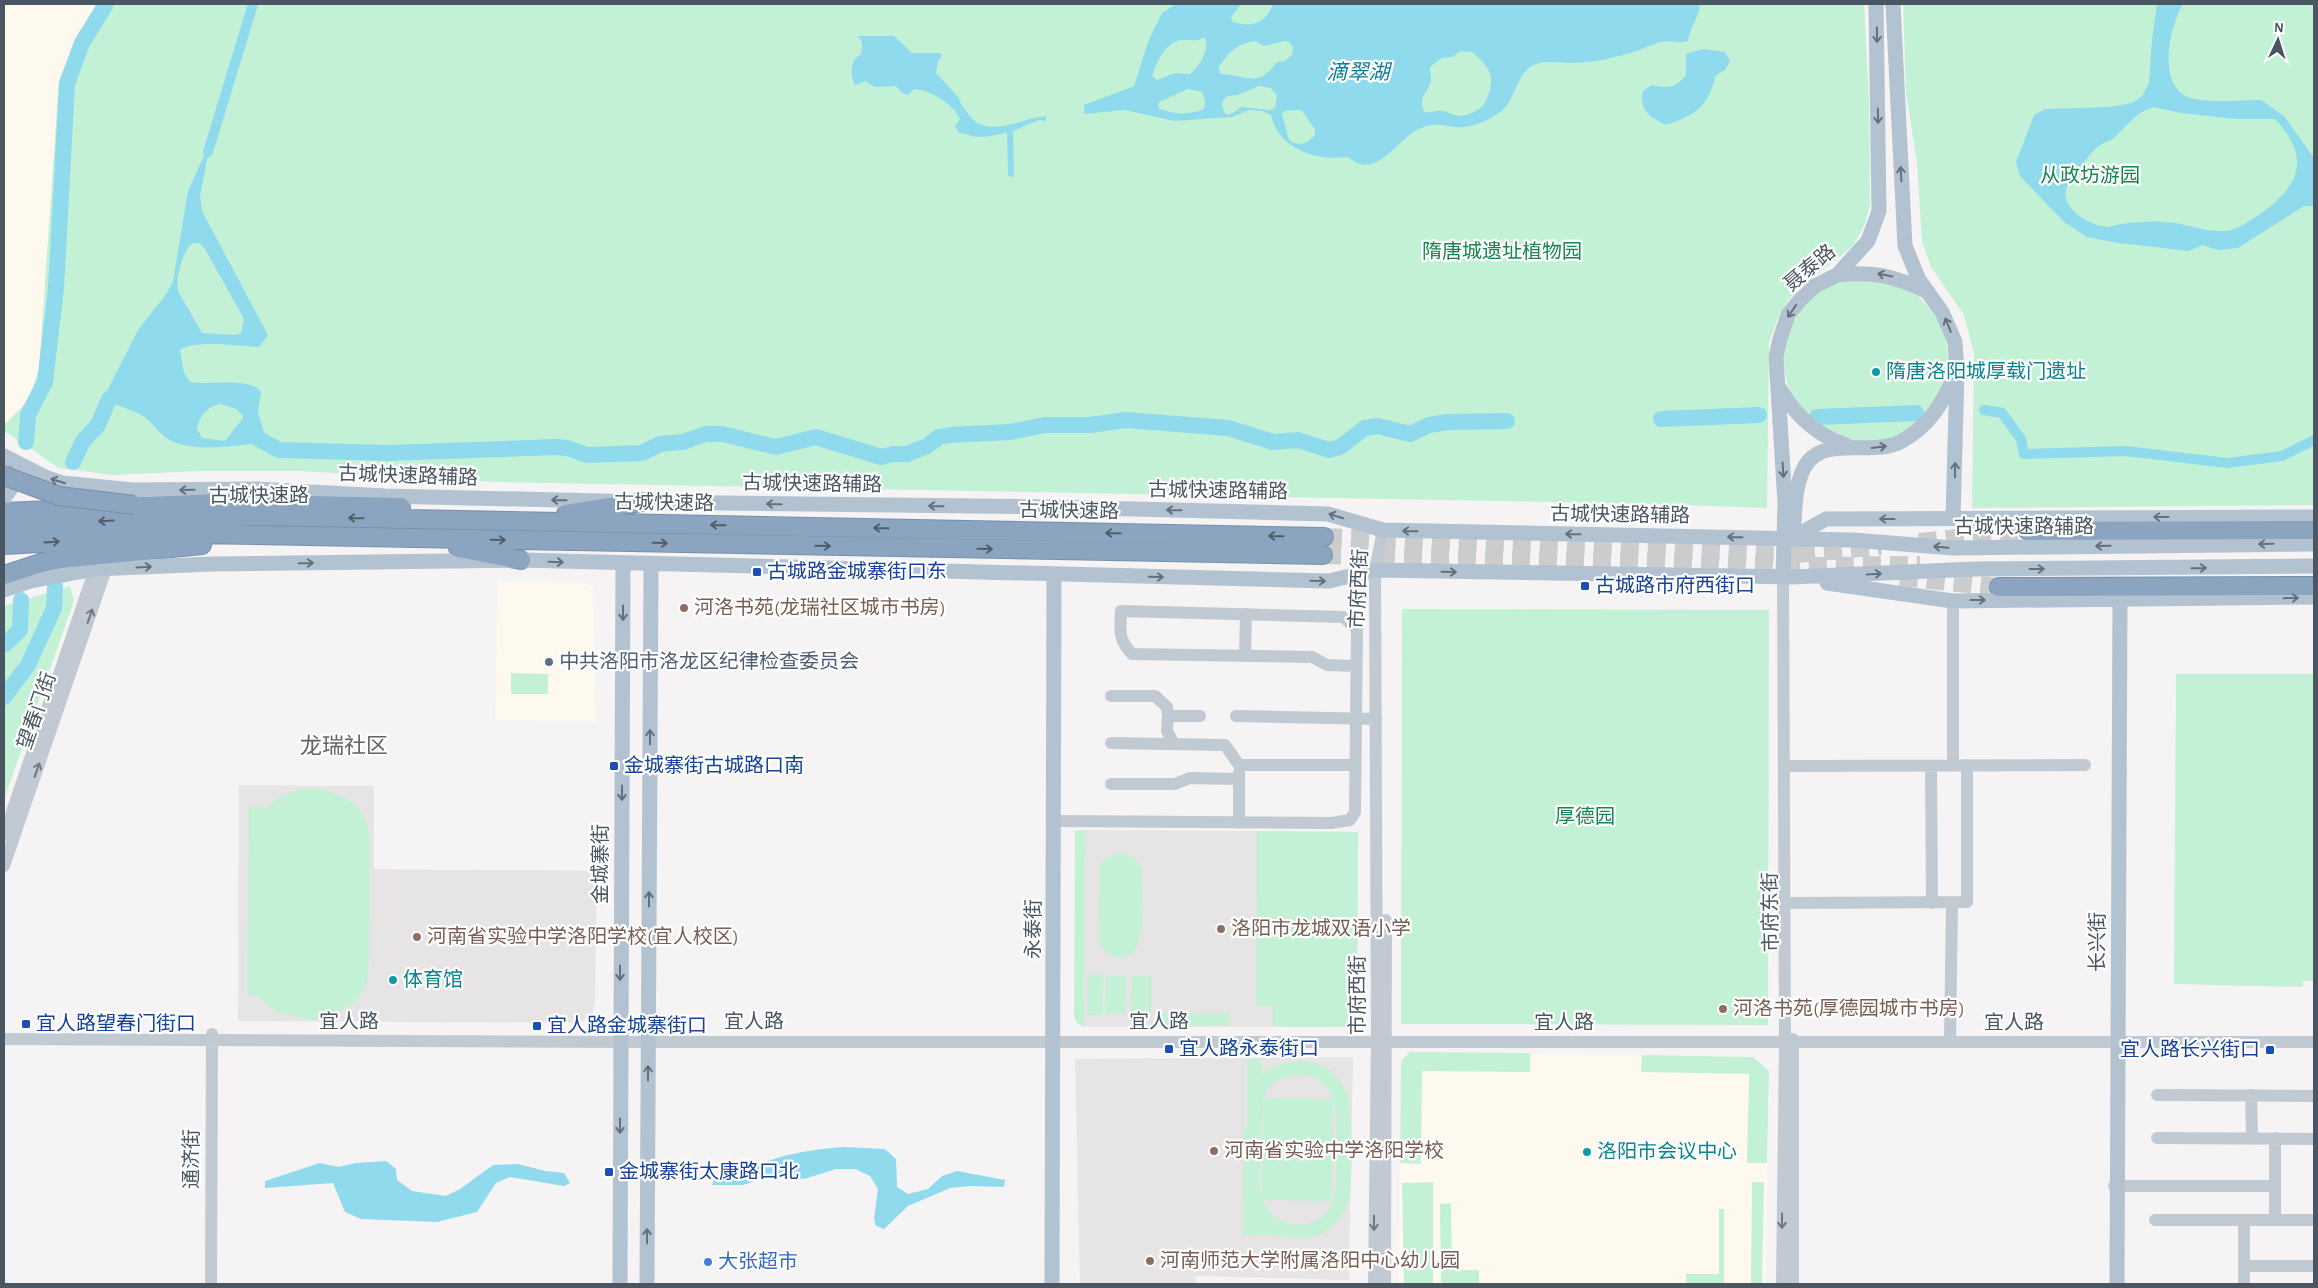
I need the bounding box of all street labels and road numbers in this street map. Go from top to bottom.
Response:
street label: 聂泰路 [1780,240,1839,295]
street label: 古城快速路辅路 [338,462,478,488]
street label: 古城快速路辅路 [742,471,882,495]
street label: 古城快速路辅路 [1148,478,1288,502]
street label: 古城快速路 [209,484,309,506]
street label: 古城快速路 [614,490,714,514]
street label: 古城快速路 [1019,498,1119,522]
street label: 古城快速路辅路 [1550,502,1690,526]
street label: 古城快速路辅路 [1954,515,2094,537]
street label: 市府西街 [1346,548,1371,629]
street label: 望春门街 [14,670,59,752]
street label: 金城寨街 [589,824,611,904]
street label: 市府东街 [1759,872,1782,952]
street label: 永泰街 [1023,899,1044,959]
street label: 长兴街 [2087,912,2108,972]
street label: 市府西街 [1347,955,1368,1035]
street label: 宜人路 [319,1011,379,1032]
street label: 宜人路 [724,1011,784,1032]
street label: 宜人路 [1129,1011,1189,1032]
street label: 宜人路 [1534,1012,1594,1033]
street label: 宜人路 [1984,1012,2044,1033]
street label: 通济街 [181,1129,202,1189]

